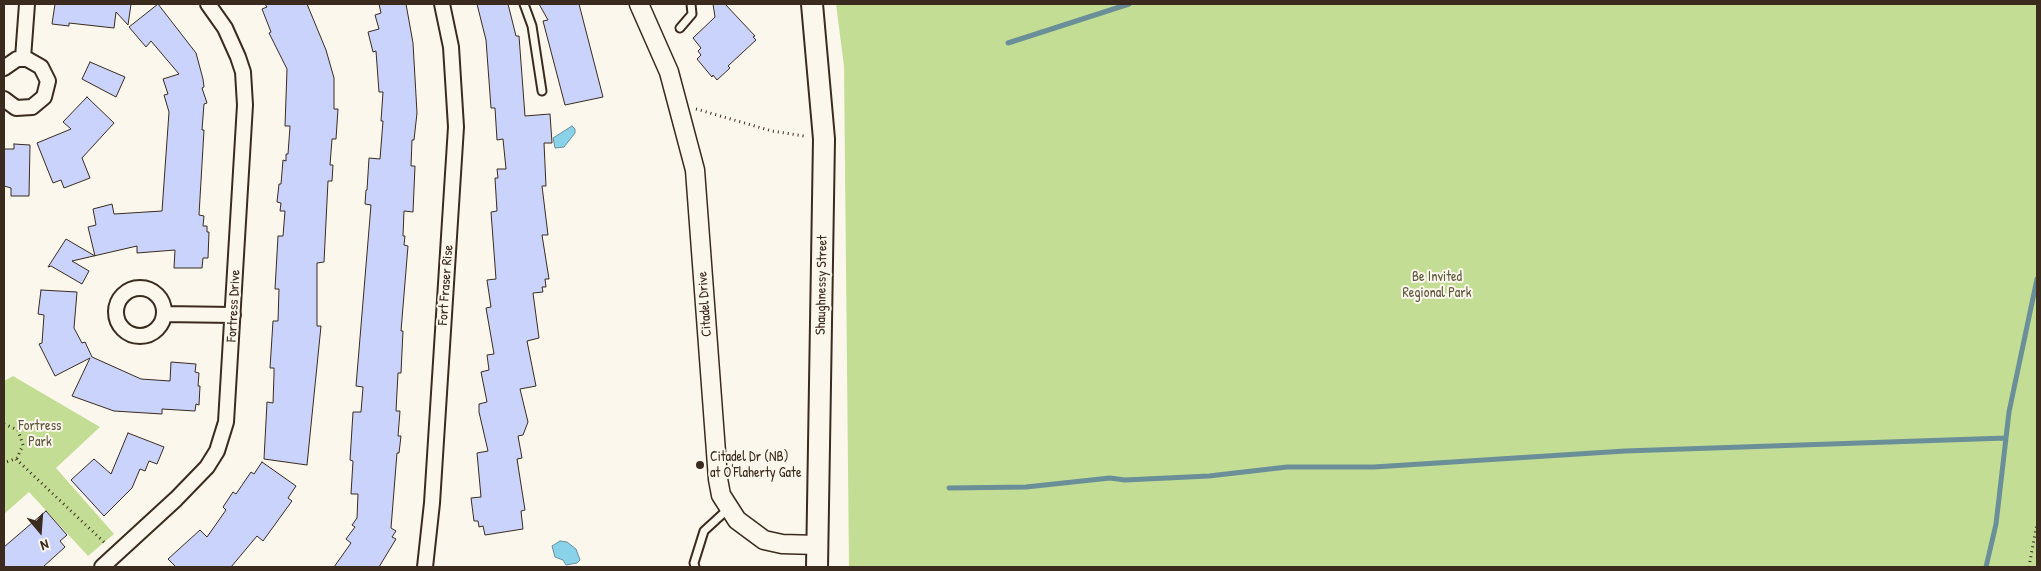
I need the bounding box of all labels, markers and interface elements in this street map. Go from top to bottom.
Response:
street label: Shaughnessy Street [813,235,831,335]
street label: Fort Fraser Rise [435,244,457,326]
street label: Fortress Drive [224,269,244,343]
park label: Be Invited Regional Park [1402,269,1472,302]
street label: Citadel Drive [694,271,716,337]
park label: Fortress Park [19,418,61,451]
place label: Citadel Dr (NB) at O'Flaherty Gate [710,449,801,482]
marker: Citadel Dr (NB) at O'Flaherty Gate [694,459,706,471]
north arrow [15,506,65,556]
text: N [38,536,51,556]

